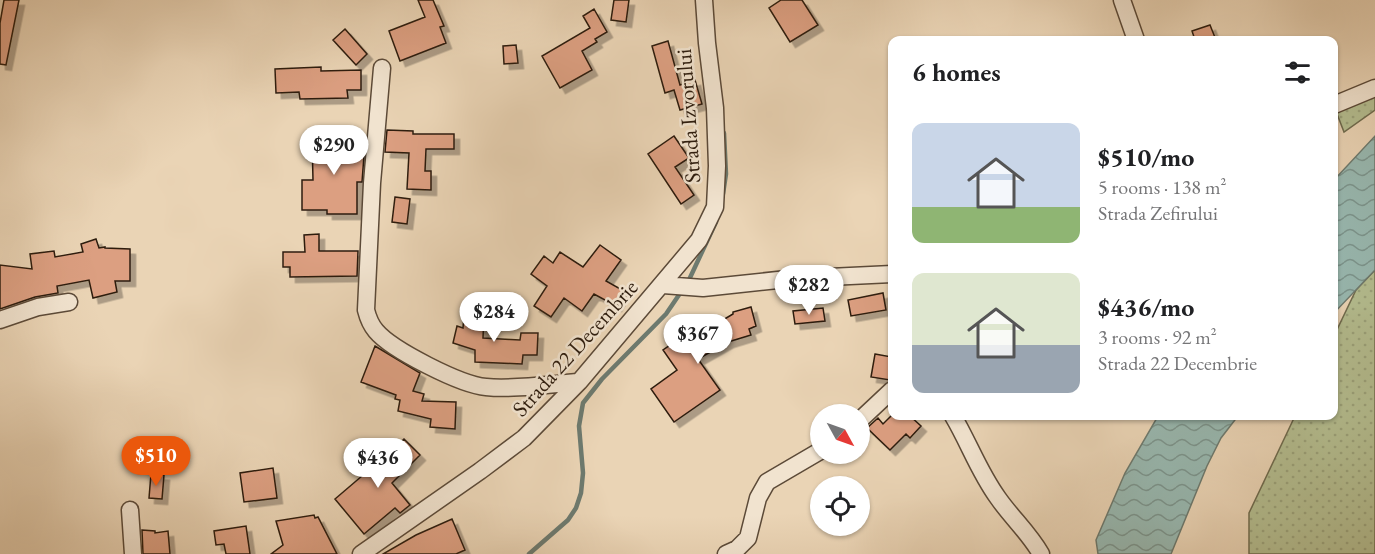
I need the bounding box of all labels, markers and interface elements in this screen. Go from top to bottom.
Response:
street label: Strada Izvorului [669,48,707,184]
text: 6 homes [912,55,1001,89]
icon: filters [1281,56,1314,89]
pin: $290 [298,125,370,176]
text: $290 [314,131,354,157]
text: $510/mo [1098,140,1194,174]
icon: home [960,147,1032,219]
text: 5 rooms · 138 m² [1098,174,1226,200]
text: Strada Zefirului [1098,200,1218,226]
pin: $282 [773,265,845,316]
text: $282 [789,271,829,297]
street label: Strada 22 Decembrie [506,273,645,423]
text: $436/mo [1098,290,1194,324]
pin: $284 [458,292,530,343]
icon: home [960,297,1032,369]
text: $284 [474,298,514,324]
pin: $367 [662,314,734,365]
text: $367 [678,320,718,346]
text: 3 rooms · 92 m² [1098,324,1217,350]
text: Strada 22 Decembrie [1098,350,1257,376]
north arrow [810,404,870,464]
map controls [810,404,870,536]
pin: $510 [120,436,192,487]
pin: $436 [342,438,414,489]
text: $510 [136,442,176,468]
text: $436 [358,444,398,470]
button: locate [810,476,870,536]

